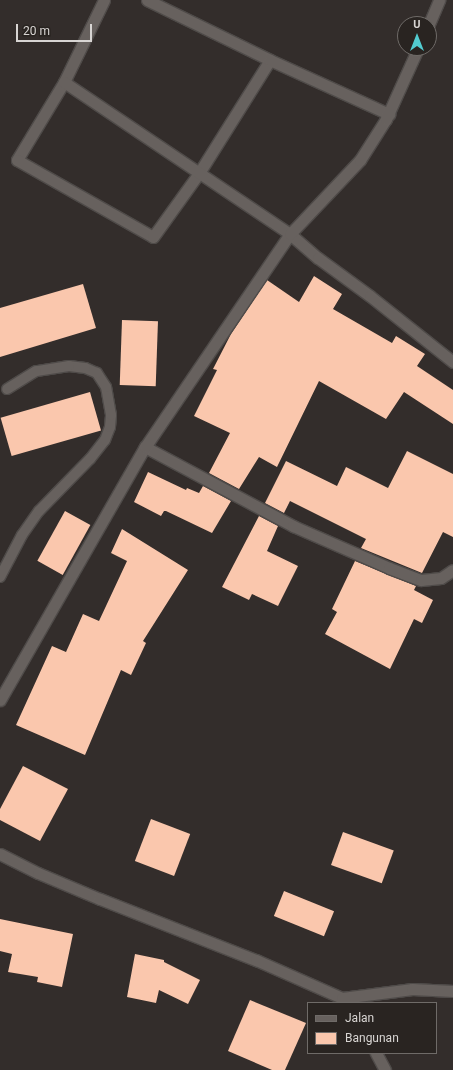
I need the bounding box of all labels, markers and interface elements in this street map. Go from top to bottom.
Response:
scale bar [18,16,94,42]
north arrow [397,16,437,56]
text: U [413,18,421,31]
text: 20 m [23,24,50,38]
legend [307,1002,437,1054]
text: Jalan [345,1011,374,1025]
text: Bangunan [345,1031,399,1045]

